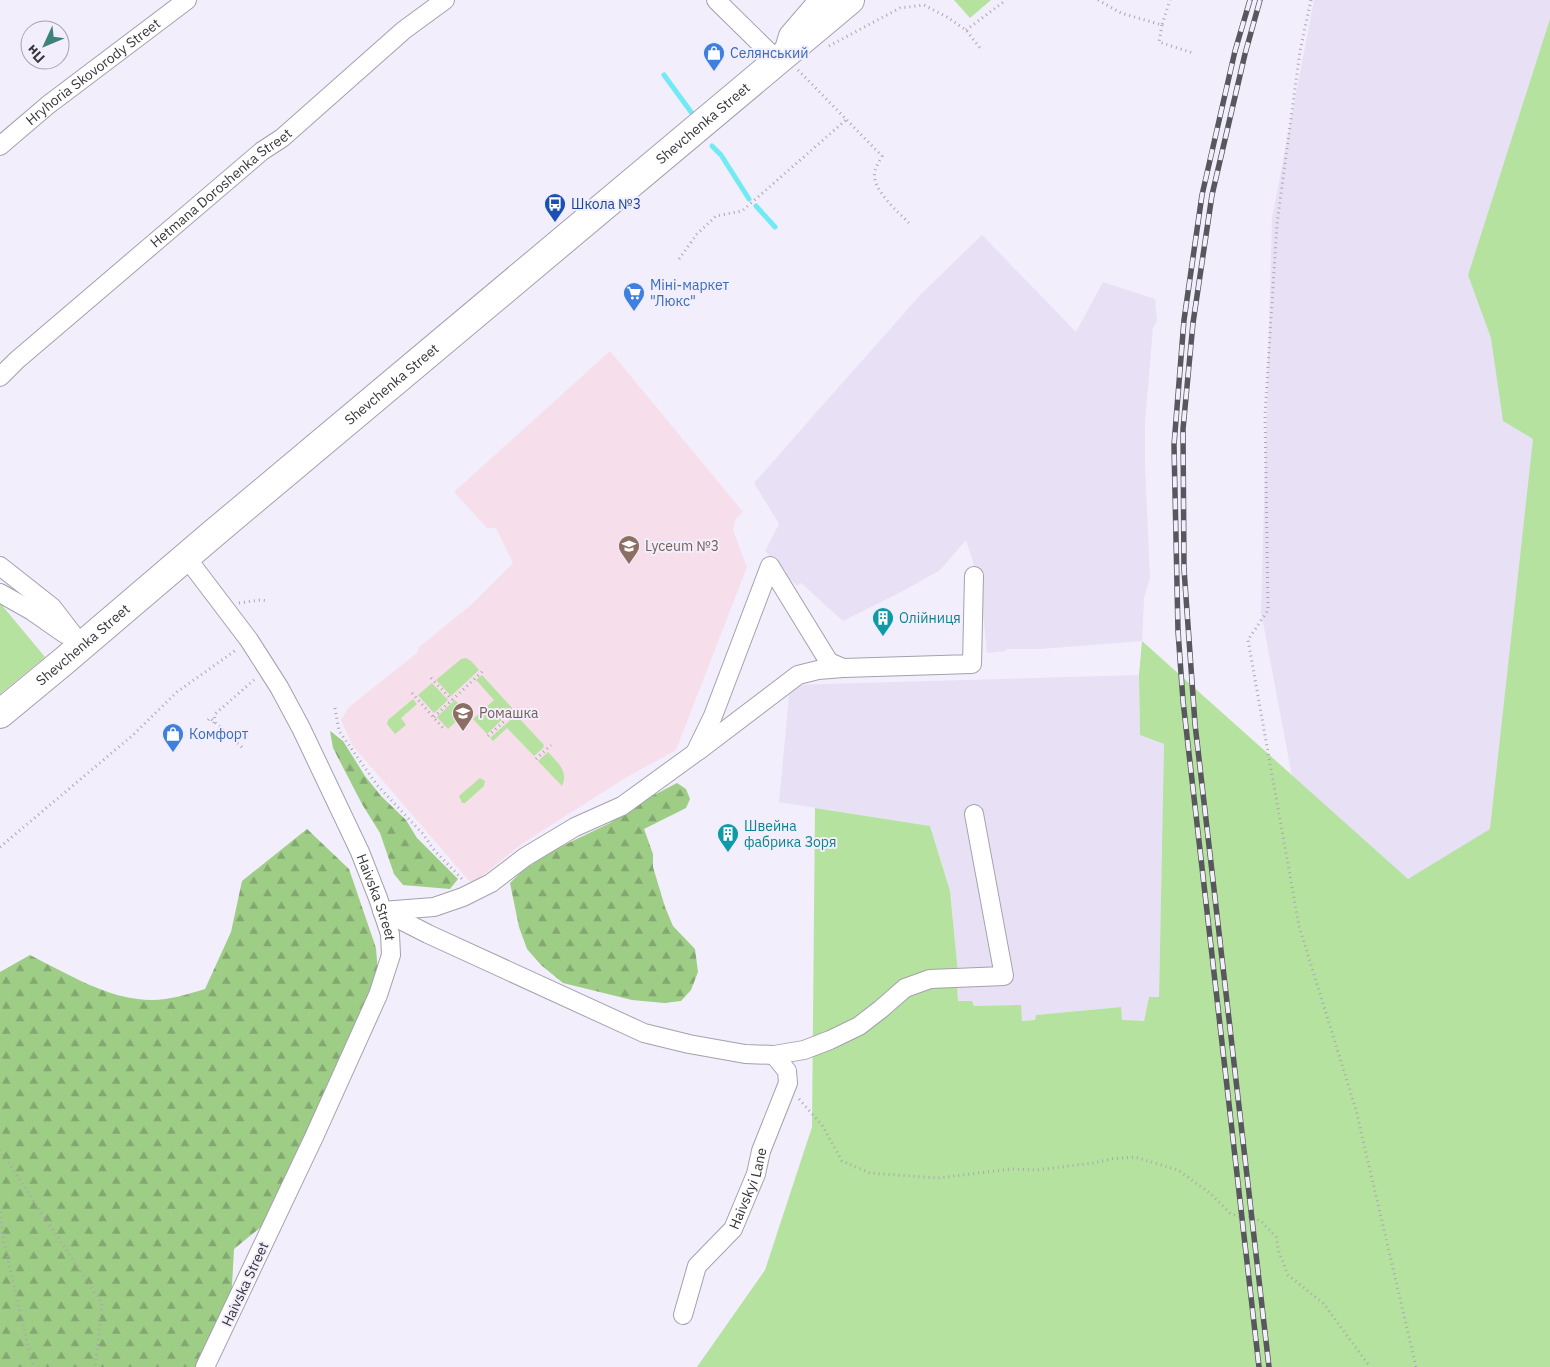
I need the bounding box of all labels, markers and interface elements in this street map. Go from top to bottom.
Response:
street label: Hryhoria Skovorody Street [22,14,164,129]
north arrow [20,20,70,70]
text: Пн [23,41,49,67]
shop icon: Селянський [702,41,726,72]
place label: Селянський [730,44,809,62]
street label: Shevchenka Street [652,79,754,168]
street label: Hetmana Doroshenka Street [147,124,296,251]
bus stop icon: Школа №3 [543,192,567,223]
place label: Школа №3 [571,195,641,213]
place label: Міні-маркет "Люкс" [650,276,730,310]
supermarket icon: Міні-маркет "Люкс" [622,281,646,312]
street label: Shevchenka Street [341,339,443,429]
school or university icon: Lyceum №3 [617,534,641,565]
place label: Lyceum №3 [645,537,719,555]
street label: Shevchenka Street [32,600,134,690]
building icon: Олійниця [871,606,895,637]
place label: Олійниця [899,609,961,627]
school or university icon: Ромашка [451,701,475,732]
place label: Ромашка [479,704,539,722]
shop icon: Комфорт [161,722,185,753]
place label: Комфорт [189,725,249,743]
place label: Швейна фабрика Зоря [744,817,836,851]
building icon: Швейна фабрика Зоря [716,822,740,853]
street label: Haivska Street [353,851,399,941]
street label: Haivskyi Lane [725,1146,771,1232]
street label: Haivska Street [218,1239,272,1329]

